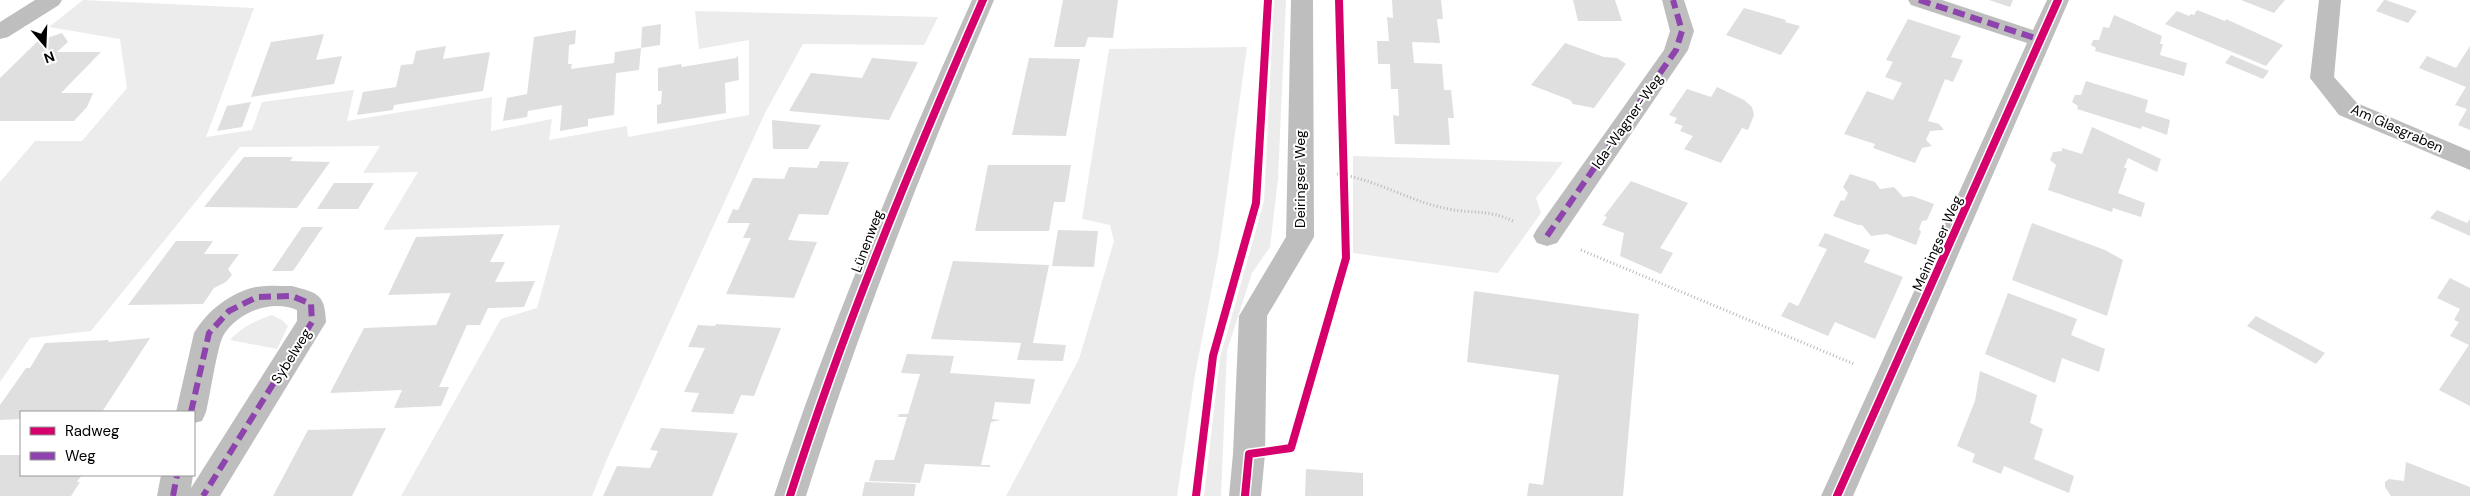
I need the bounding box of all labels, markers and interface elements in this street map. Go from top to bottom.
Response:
north arrow [20,20,70,70]
text: N [41,47,57,67]
street label: Ida-Wagner-Weg [1588,70,1667,172]
street label: Am Glasgraben [2348,100,2446,156]
street label: Deiringser Weg [1291,130,1309,228]
street label: Meiningser Weg [1908,192,1966,294]
street label: Lünenweg [847,207,887,275]
street label: Sybelweg [267,325,315,387]
legend [20,411,195,476]
text: Radweg [65,421,119,441]
text: Weg [65,446,96,466]

